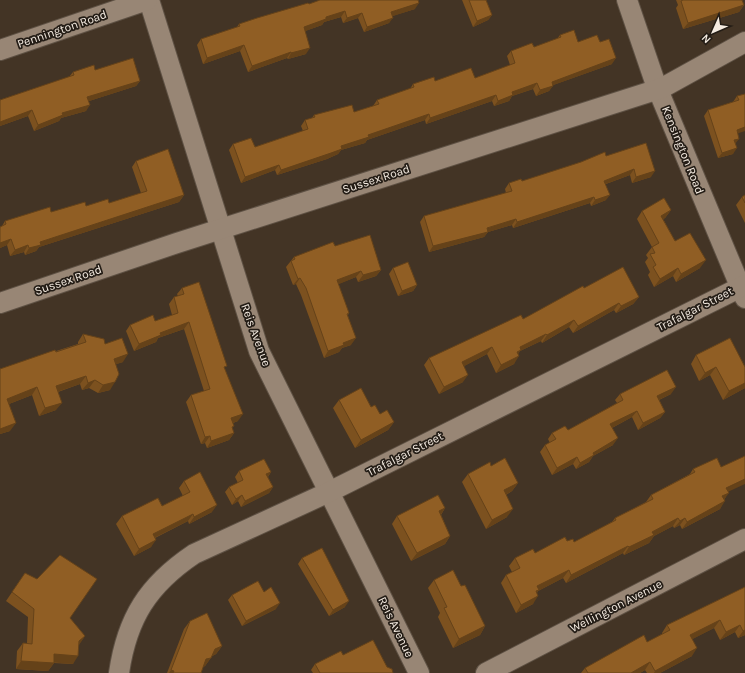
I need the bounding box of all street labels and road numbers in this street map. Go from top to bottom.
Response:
street label: Pennington Road [15,7,109,51]
street label: Kensington Road [659,104,707,196]
street label: Sussex Road [341,162,411,196]
street label: Sussex Road [33,262,103,298]
street label: Trafalgar Street [655,284,736,334]
street label: Reis Avenue [238,302,274,368]
street label: Trafalgar Street [365,429,446,479]
street label: Wellington Avenue [568,577,664,635]
street label: Reis Avenue [375,594,417,660]

